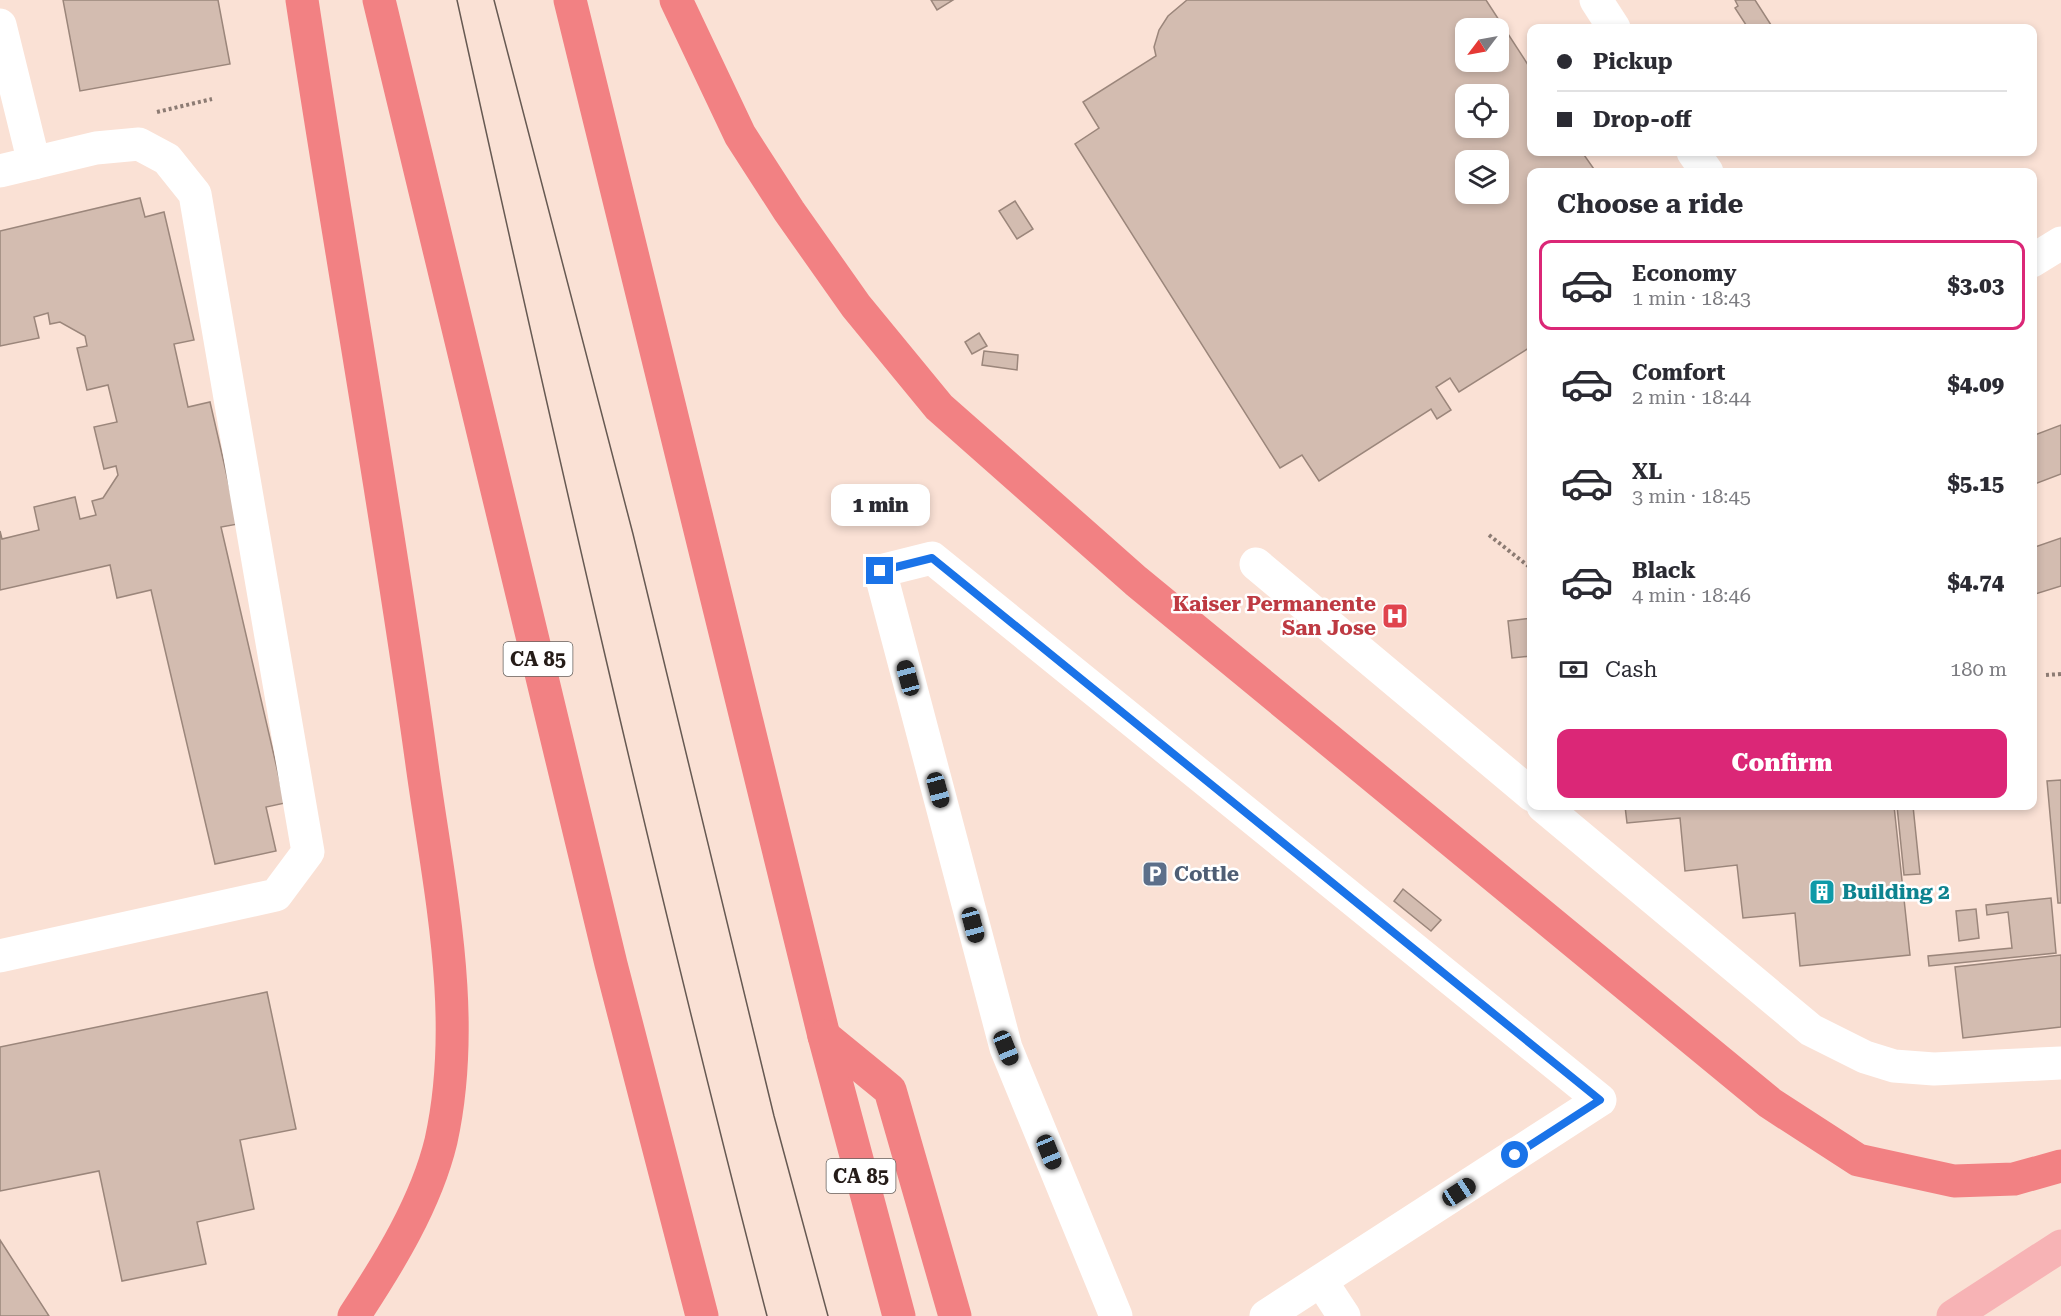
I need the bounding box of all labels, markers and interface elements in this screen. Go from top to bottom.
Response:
north arrow [1455,18,1509,72]
map controls [1455,18,1509,204]
text: Pickup [1593,49,1673,74]
button: locate [1455,84,1509,138]
text: Drop-off [1593,107,1691,132]
button: layers [1455,150,1509,204]
text: Choose a ride [1557,188,1743,220]
icon: car [1560,258,1614,312]
text: Economy [1632,261,1736,286]
text: $3.03 [1947,273,2004,298]
text: 1 min · 18:43 [1632,286,1751,310]
icon: car [1560,357,1614,411]
text: Comfort [1632,360,1725,385]
text: $4.09 [1947,372,2004,397]
text: 2 min · 18:44 [1632,385,1751,409]
icon: car [1560,456,1614,510]
text: XL [1632,459,1662,484]
text: $5.15 [1947,471,2004,496]
callout: 1 min [830,484,930,526]
text: 3 min · 18:45 [1632,484,1751,508]
text: 1 min [852,493,909,517]
icon: car [1560,555,1614,609]
route end [866,557,893,584]
text: Black [1632,558,1696,583]
text: $4.74 [1947,570,2004,595]
text: 4 min · 18:46 [1632,583,1751,607]
place label: Kaiser Permanente San Jose [1173,592,1376,640]
hospital icon: Kaiser Permanente San Jose [1380,601,1410,631]
road number: CA 85 [504,642,572,676]
icon: cash [1557,653,1590,686]
text: Cash [1605,657,1657,682]
text: 180 m [1950,657,2007,681]
car [895,658,921,698]
button: Confirm [1557,729,2007,798]
car [925,770,951,810]
parking icon: Cottle [1140,859,1170,889]
place label: Cottle [1174,862,1239,886]
building icon: Building 2 [1807,877,1837,907]
place label: Building 2 [1842,880,1950,904]
car [960,905,986,945]
car [991,1028,1021,1068]
car [1034,1132,1064,1172]
route start [1501,1141,1528,1168]
road number: CA 85 [826,1159,896,1193]
car [1439,1175,1479,1209]

